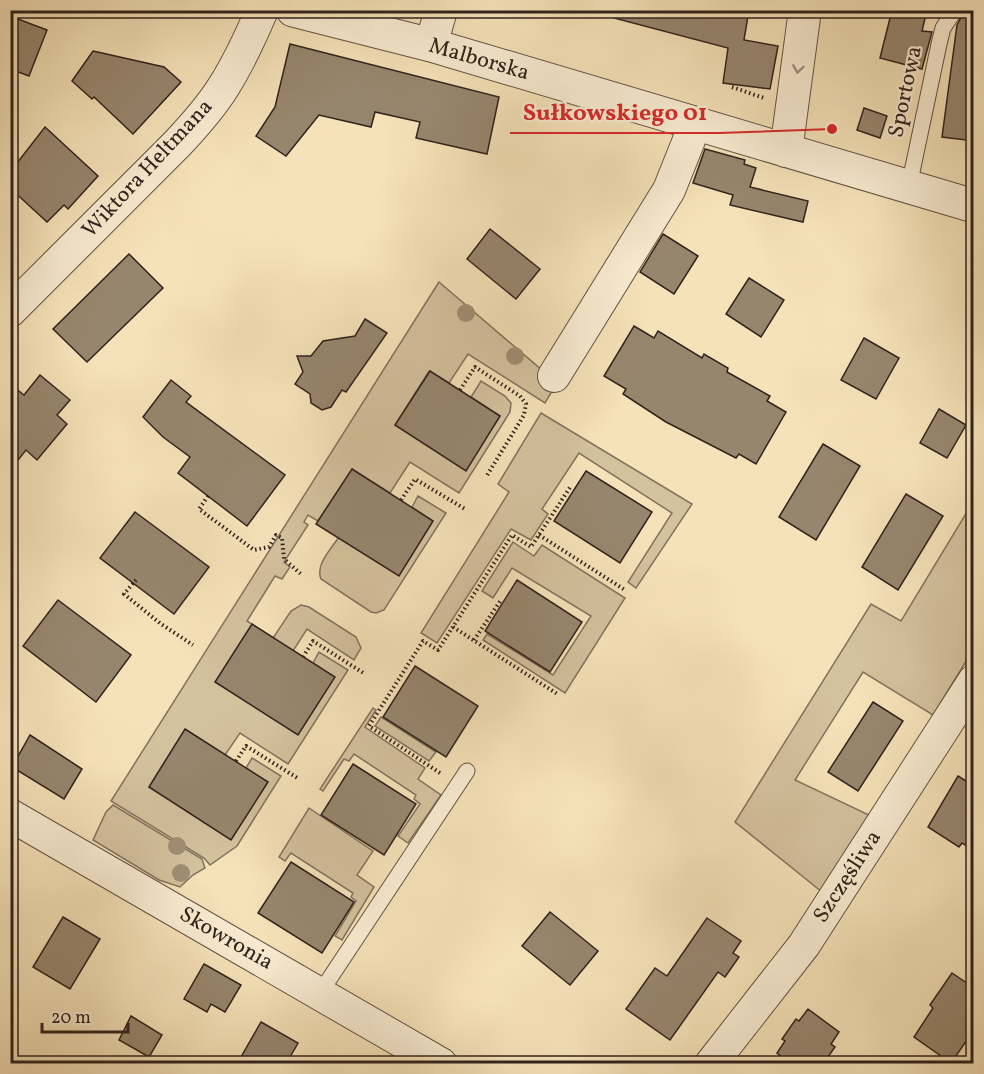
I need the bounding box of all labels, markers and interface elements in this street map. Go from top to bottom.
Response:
street label: Malborska [425,31,533,89]
street label: Sportowa [881,43,931,141]
one-way arrow [793,64,805,73]
callout: Sułkowskiego 01 [510,91,719,133]
street label: Wiktora Heltmana [75,93,221,245]
text: Sułkowskiego 01 [523,97,707,131]
street label: Szczęśliwa [806,824,890,929]
street label: Skowronia [173,900,279,978]
scale bar [42,996,128,1034]
text: 20 m [51,1006,91,1031]

